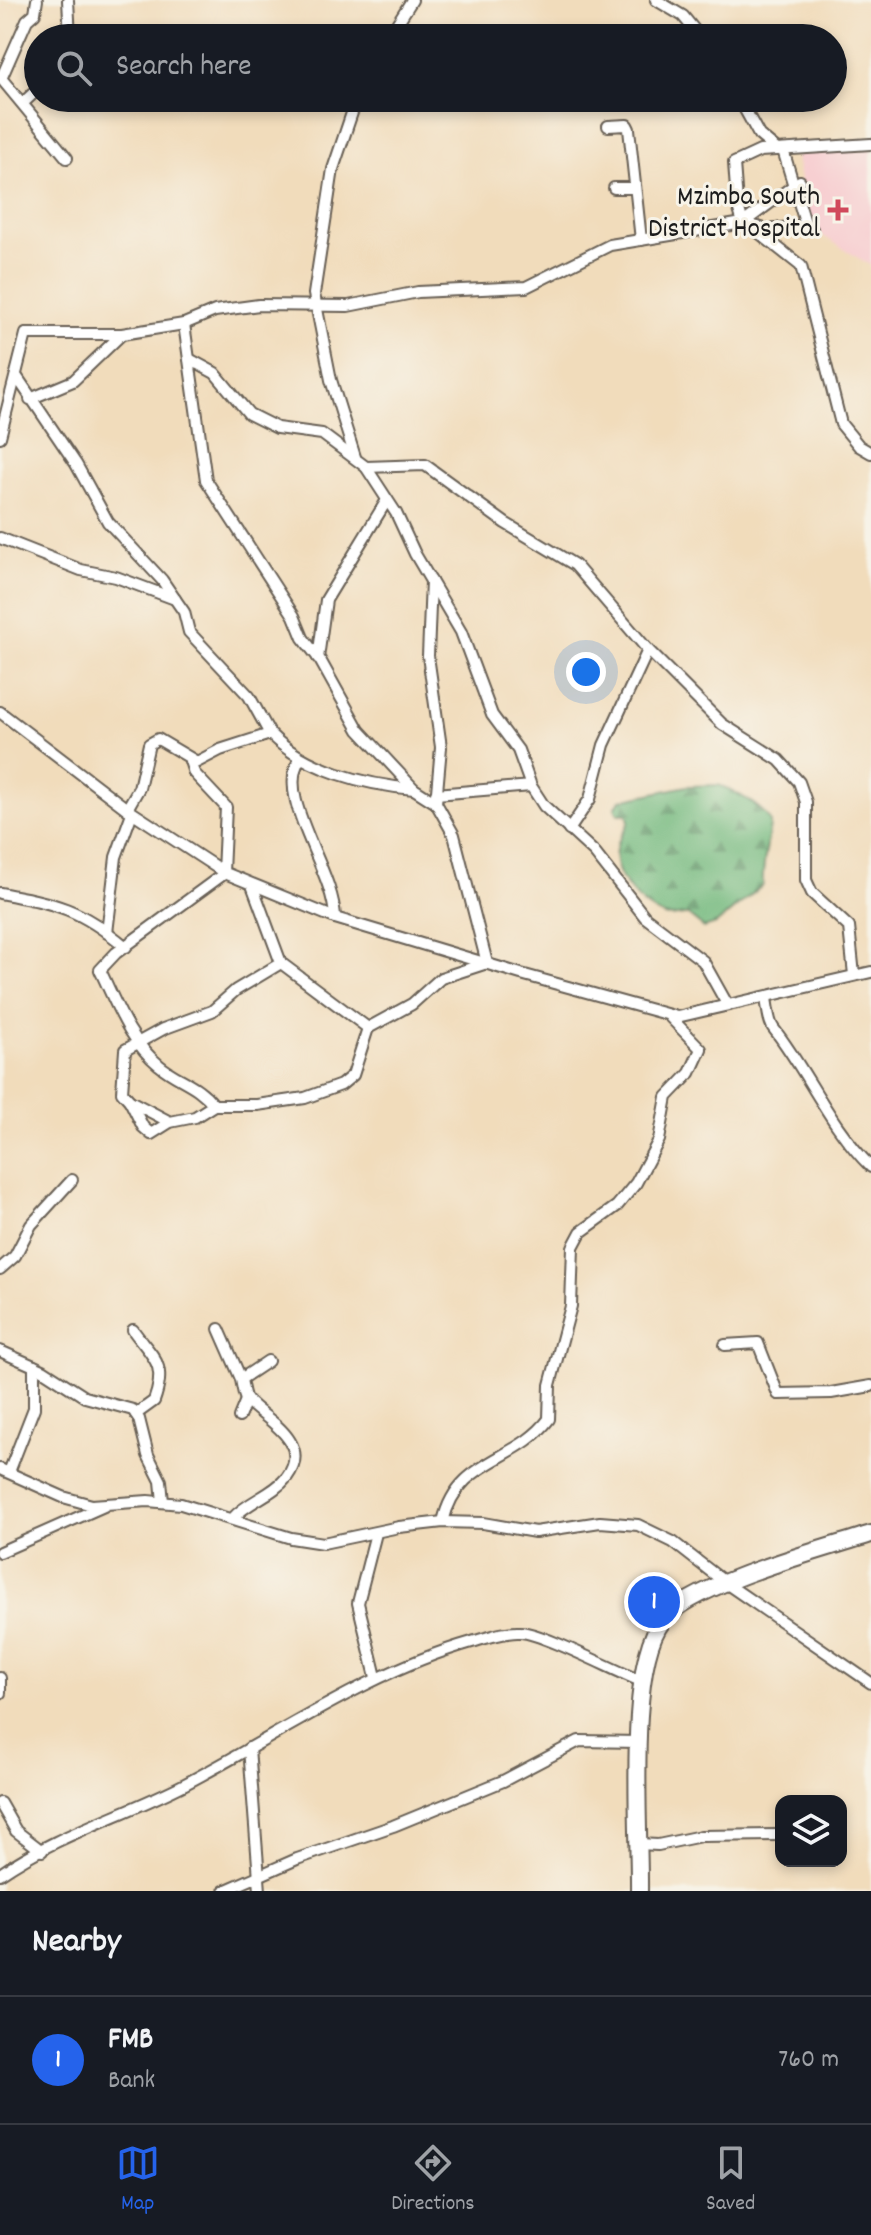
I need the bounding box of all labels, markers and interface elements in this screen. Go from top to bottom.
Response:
search box [24,24,847,112]
icon: search [52,46,96,90]
text: Search here [116,47,252,90]
place label: Mzimba South District Hospital [648,179,820,251]
marker: Mzimba South District Hospital [827,199,849,221]
your location [566,652,606,692]
pin: 1 [628,1572,680,1632]
map controls [775,1795,847,1867]
button: layers [775,1795,847,1867]
text: Nearby [32,1919,121,1968]
text: FMB [108,2020,153,2063]
text: 1 [55,2042,61,2079]
text: 760 m [778,2042,839,2079]
text: Bank [108,2063,155,2100]
tab: Map [116,2141,160,2220]
tab: Directions [391,2141,475,2220]
tab: Saved [706,2141,755,2220]

